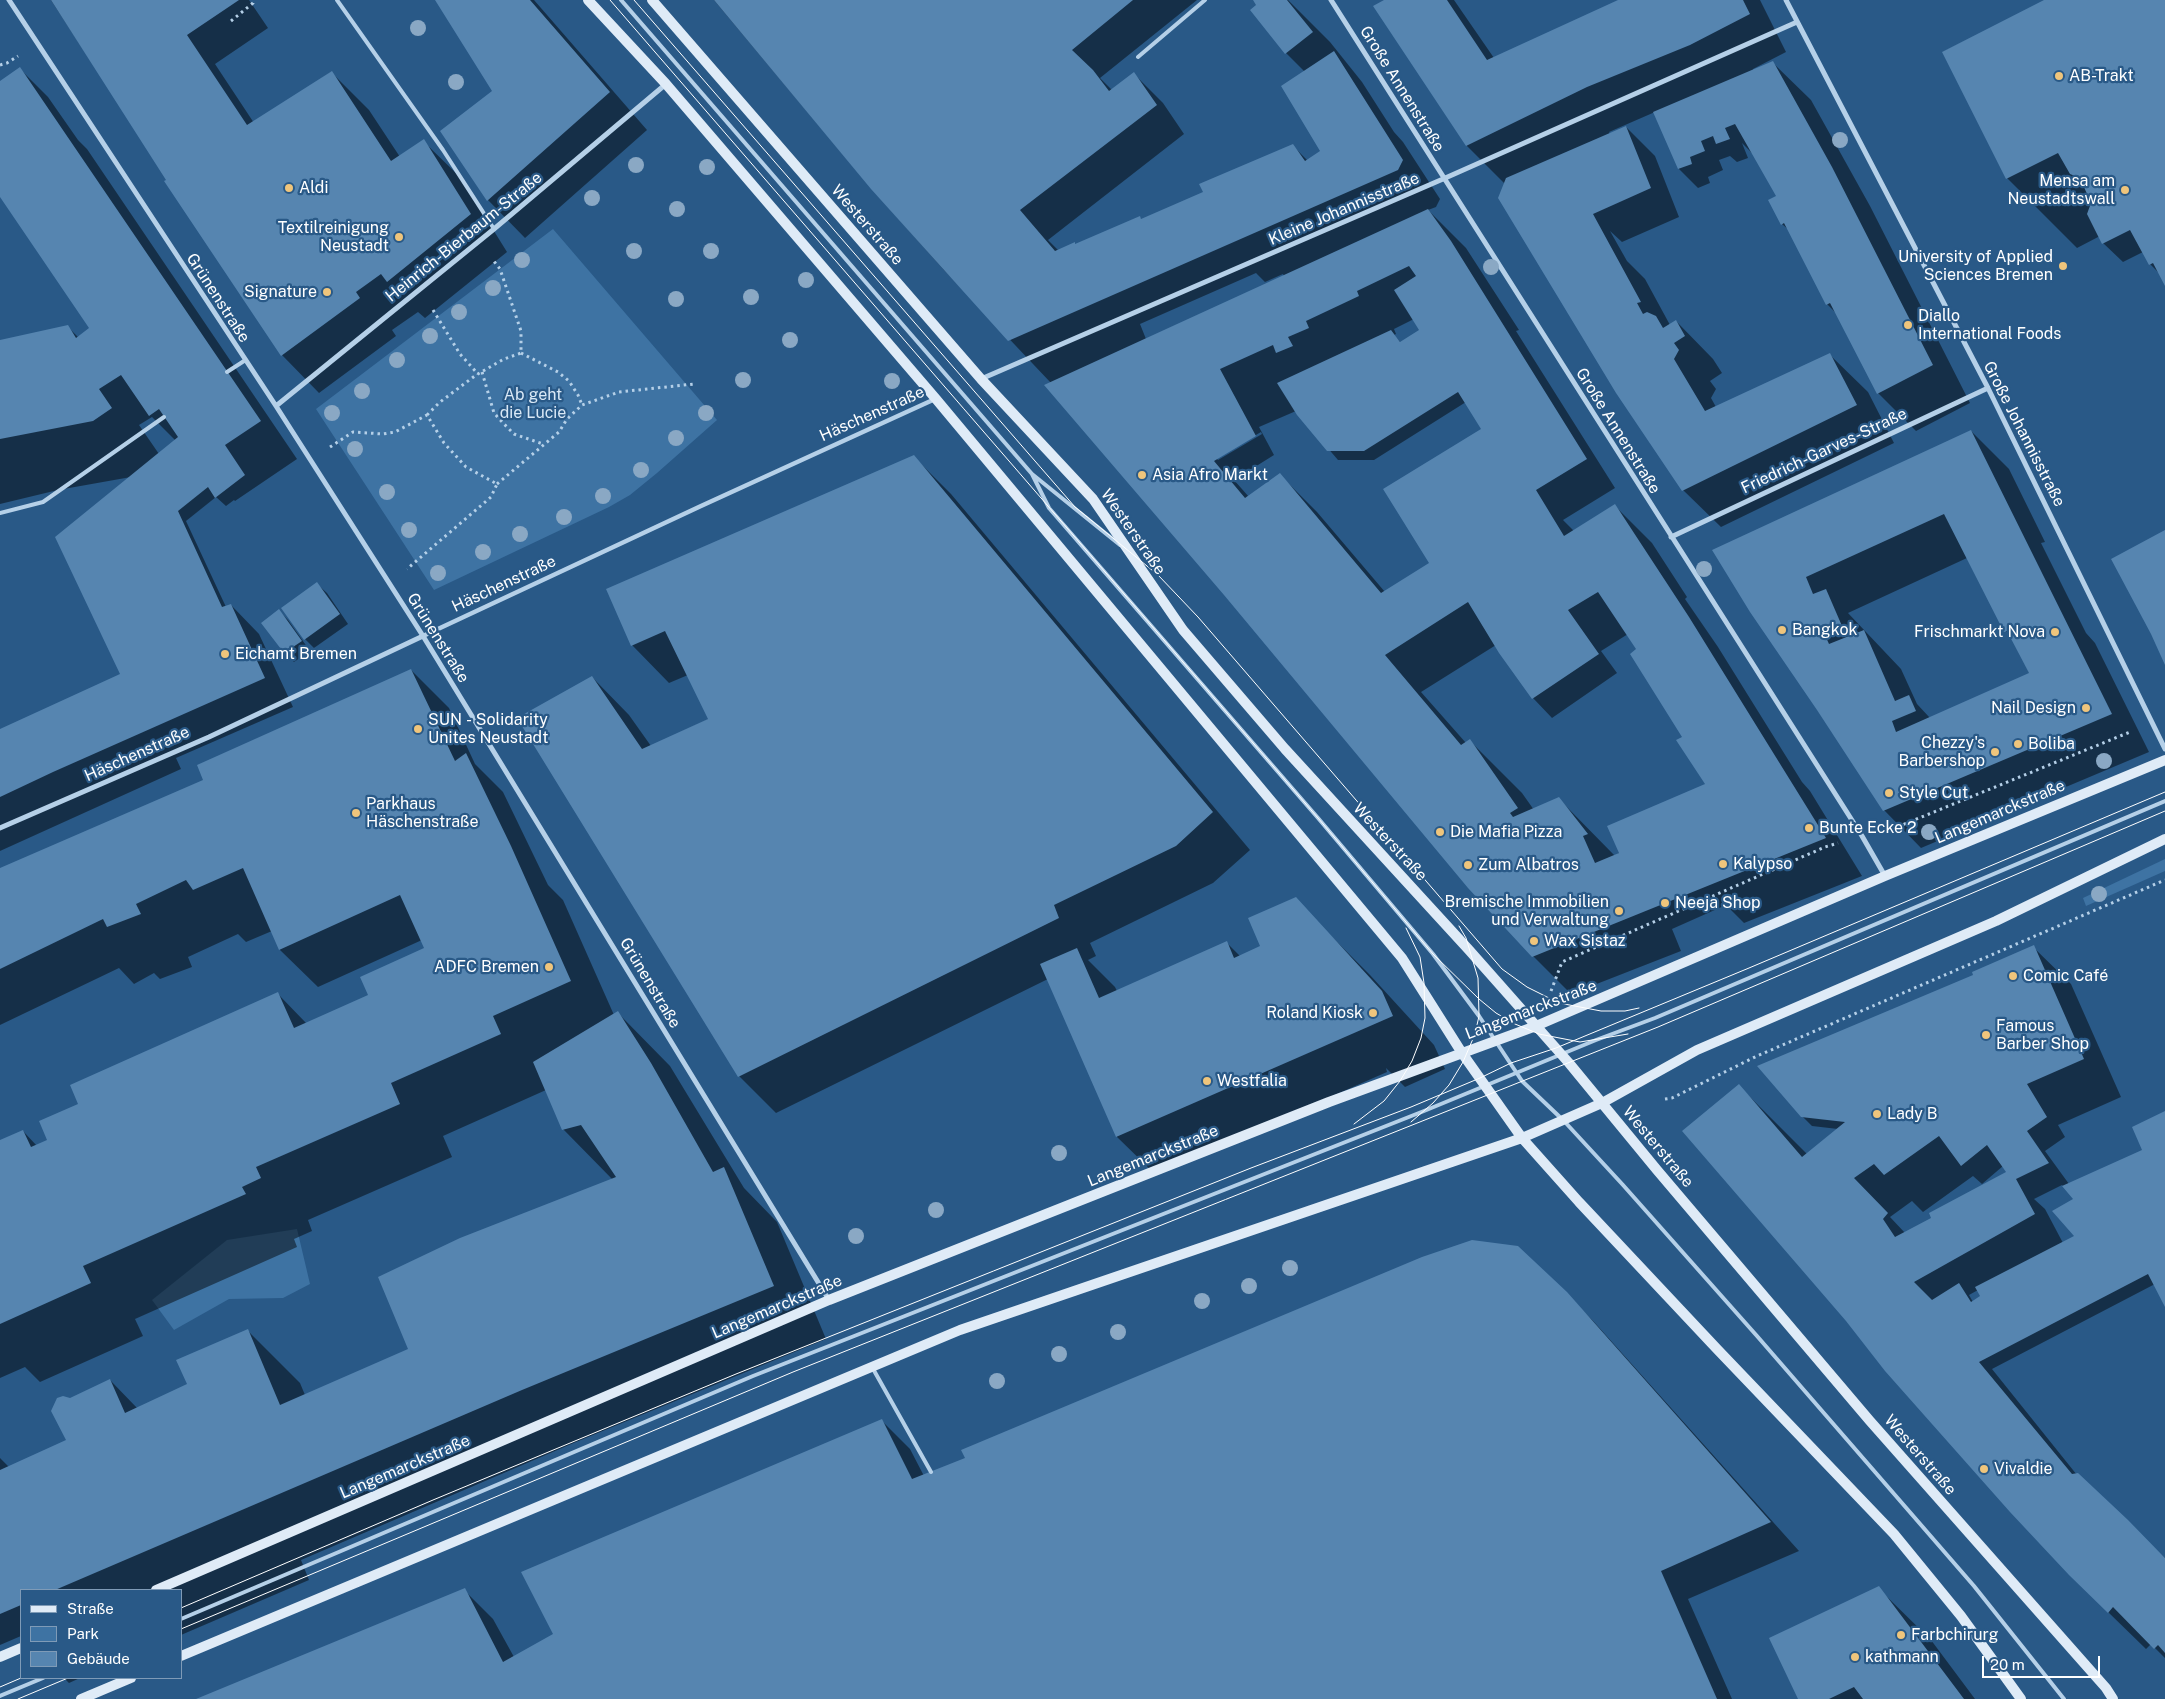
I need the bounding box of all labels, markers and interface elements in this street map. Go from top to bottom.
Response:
street label: Große Annenstraße [1355,23,1449,155]
place label: AB-Trakt [2069,66,2134,86]
marker: AB-Trakt [2053,70,2065,82]
street label: Heinrich-Bierbaum-Straße [382,168,546,306]
street label: Kleine Johannisstraße [1266,169,1422,249]
place label: Mensa am Neustadtswall [2007,171,2115,209]
place label: Aldi [299,178,328,198]
street label: Westerstraße [827,181,907,269]
marker: Aldi [283,182,295,194]
marker: Mensa am Neustadtswall [2119,184,2131,196]
place label: Textilreinigung Neustadt [278,218,389,256]
marker: Textilreinigung Neustadt [393,231,405,243]
place label: University of Applied Sciences Bremen [1898,247,2053,285]
street label: Grünenstraße [182,250,254,346]
marker: University of Applied Sciences Bremen [2057,260,2069,272]
place label: Signature [244,282,317,302]
marker: Signature [321,286,333,298]
place label: Diallo International Foods [1918,306,2061,344]
marker: Diallo International Foods [1902,319,1914,331]
street label: Große Johannisstraße [1979,358,2069,510]
street label: Große Annenstraße [1571,365,1665,497]
street label: Häschenstraße [817,382,927,446]
park label: Ab geht die Lucie [500,385,566,423]
street label: Friedrich-Garves-Straße [1738,404,1910,498]
place label: Asia Afro Markt [1152,465,1268,485]
marker: Asia Afro Markt [1136,469,1148,481]
street label: Westerstraße [1096,485,1170,579]
street label: Häschenstraße [449,552,559,616]
street label: Grünenstraße [403,590,473,686]
place label: Bangkok [1792,620,1857,640]
place label: Frischmarkt Nova [1914,622,2045,642]
marker: Bangkok [1776,624,1788,636]
marker: Frischmarkt Nova [2049,626,2061,638]
place label: Eichamt Bremen [235,644,357,664]
marker: Eichamt Bremen [219,648,231,660]
place label: Nail Design [1991,698,2076,718]
marker: Nail Design [2080,702,2092,714]
place label: SUN - Solidarity Unites Neustadt [428,710,548,748]
street label: Häschenstraße [82,722,192,786]
marker: SUN - Solidarity Unites Neustadt [412,723,424,735]
place label: Chezzy's Barbershop [1898,733,1985,771]
place label: Boliba [2028,734,2075,754]
marker: Boliba [2012,738,2024,750]
marker: Chezzy's Barbershop [1989,746,2001,758]
street label: Langemarckstraße [1932,776,2068,848]
place label: Style Cut [1899,783,1968,803]
marker: Style Cut [1883,787,1895,799]
place label: Parkhaus Häschenstraße [366,794,479,832]
street label: Westerstraße [1349,799,1431,885]
marker: Parkhaus Häschenstraße [350,807,362,819]
place label: Bunte Ecke 2 [1819,818,1916,838]
place label: Die Mafia Pizza [1450,822,1562,842]
marker: Bunte Ecke 2 [1803,822,1815,834]
marker: Die Mafia Pizza [1434,826,1446,838]
place label: Kalypso [1733,854,1792,874]
place label: Zum Albatros [1478,855,1579,875]
marker: Kalypso [1717,858,1729,870]
marker: Zum Albatros [1462,859,1474,871]
place label: Bremische Immobilien und Verwaltung [1445,892,1609,930]
place label: Neeja Shop [1675,893,1761,913]
marker: Neeja Shop [1659,897,1671,909]
marker: Bremische Immobilien und Verwaltung [1613,905,1625,917]
place label: Wax Sistaz [1544,931,1625,951]
street label: Grünenstraße [615,934,685,1032]
marker: Wax Sistaz [1528,935,1540,947]
place label: ADFC Bremen [434,957,539,977]
marker: ADFC Bremen [543,961,555,973]
place label: Comic Café [2023,966,2108,986]
marker: Comic Café [2007,970,2019,982]
street label: Langemarckstraße [1462,976,1600,1044]
place label: Roland Kiosk [1266,1003,1363,1023]
marker: Roland Kiosk [1367,1007,1379,1019]
place label: Famous Barber Shop [1996,1016,2089,1054]
marker: Famous Barber Shop [1980,1029,1992,1041]
place label: Westfalia [1217,1071,1287,1091]
marker: Westfalia [1201,1075,1213,1087]
street label: Westerstraße [1618,1102,1698,1192]
place label: Lady B [1887,1104,1938,1124]
marker: Lady B [1871,1108,1883,1120]
street label: Langemarckstraße [1085,1121,1221,1191]
street label: Langemarckstraße [709,1271,845,1343]
street label: Westerstraße [1880,1411,1960,1499]
street label: Langemarckstraße [337,1431,473,1503]
place label: Vivaldie [1994,1459,2053,1479]
marker: Vivaldie [1978,1463,1990,1475]
legend [20,1589,182,1679]
text: Straße [67,1600,114,1617]
text: Park [67,1625,99,1642]
place label: Farbchirurg [1911,1625,1998,1645]
marker: Farbchirurg [1895,1629,1907,1641]
scale bar [1985,1646,2102,1678]
place label: kathmann [1865,1647,1939,1667]
text: Gebäude [67,1650,130,1667]
marker: kathmann [1849,1651,1861,1663]
text: 20 m [1990,1656,2025,1673]

